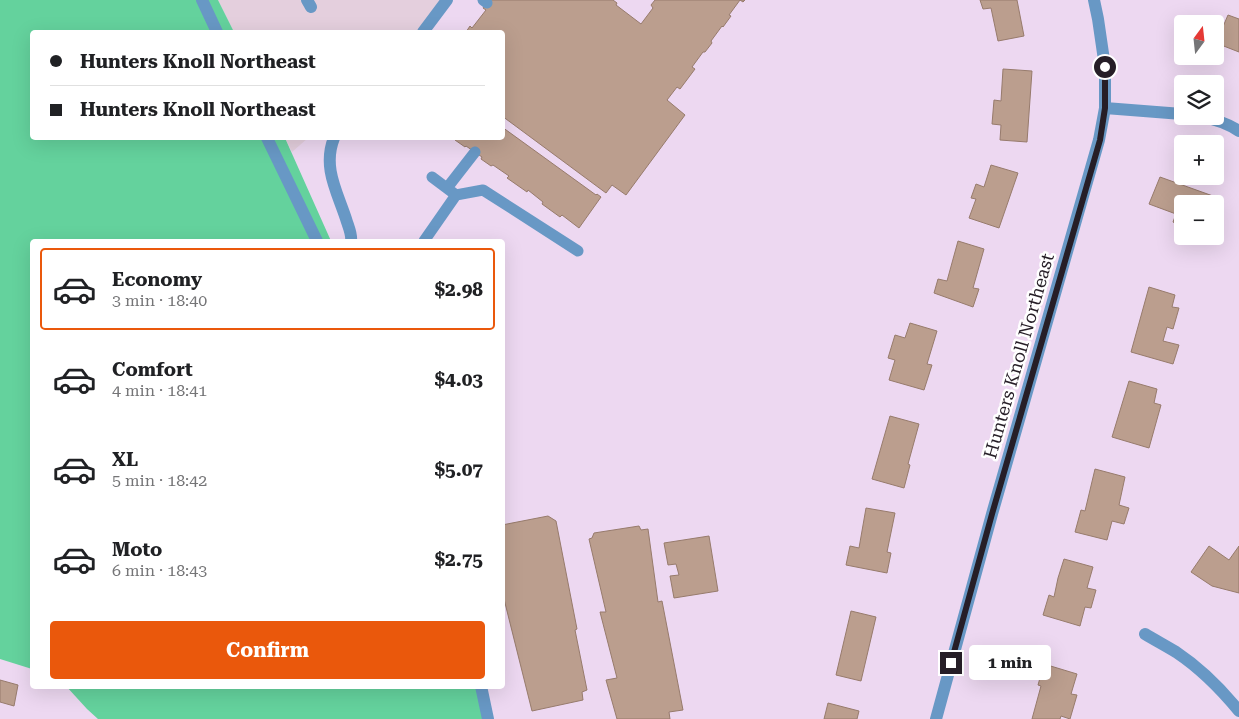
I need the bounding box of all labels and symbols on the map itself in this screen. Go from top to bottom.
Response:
north arrow [1174,15,1224,65]
route start [1094,56,1116,78]
street label: Hunters Knoll Northeast [979,251,1058,461]
callout: 1 min [968,646,1051,680]
route end [940,652,962,674]

